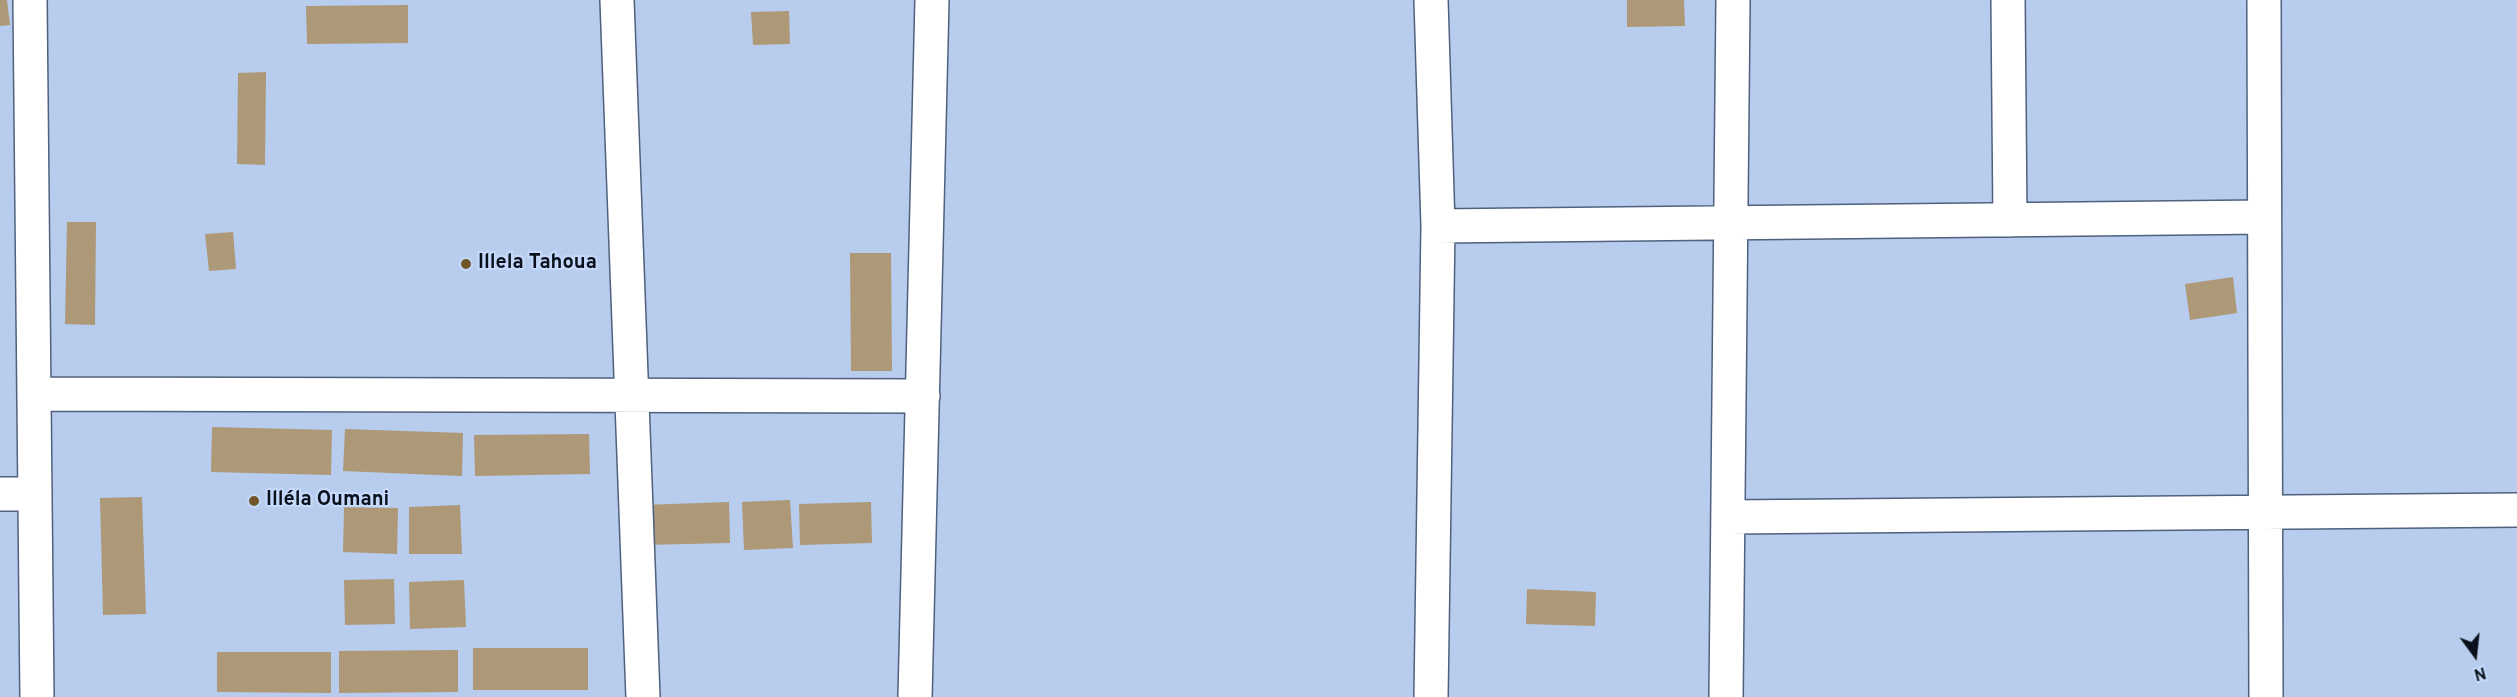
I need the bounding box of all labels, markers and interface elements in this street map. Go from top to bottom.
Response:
place label: Illela Tahoua [478,252,597,276]
marker: Illela Tahoua [459,257,473,271]
place label: Illéla Oumani [266,489,389,513]
marker: Illéla Oumani [247,494,261,508]
north arrow [2445,625,2505,685]
text: N [2472,661,2488,684]

